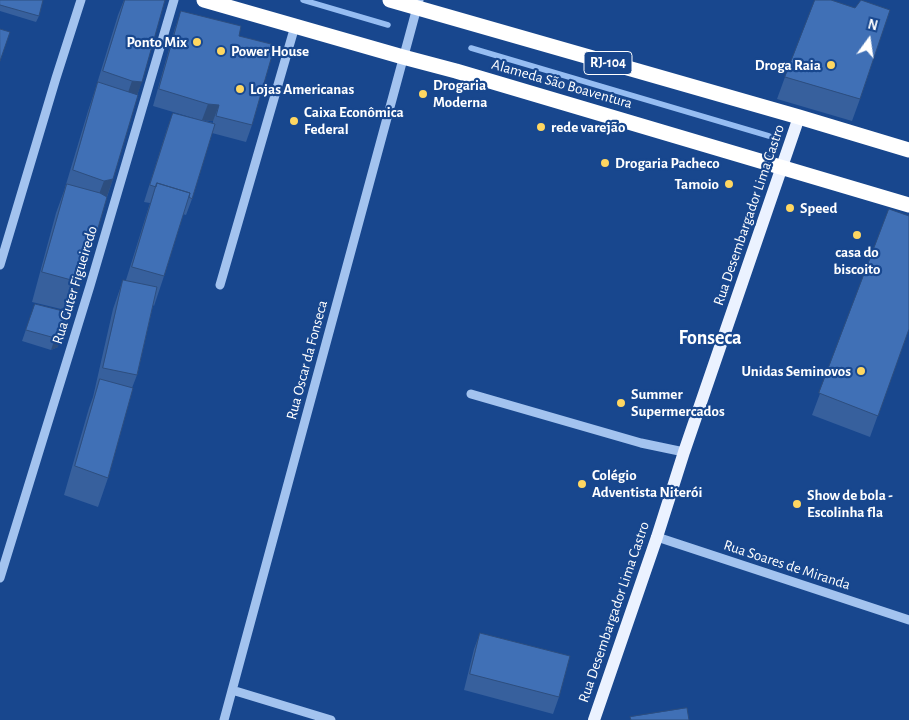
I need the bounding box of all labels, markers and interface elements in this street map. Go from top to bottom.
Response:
north arrow [844,15,894,65]
text: N [866,17,879,33]
place label: Ponto Mix [126,33,187,51]
marker: Ponto Mix [191,36,203,48]
place label: Power House [231,42,309,60]
marker: Power House [215,45,227,57]
road number: RJ-104 [584,52,632,74]
street label: Alameda São Boaventura [490,55,634,113]
place label: Droga Raia [755,56,821,74]
marker: Droga Raia [825,59,837,71]
place label: Drogaria Moderna [433,76,487,111]
place label: Lojas Americanas [250,80,354,98]
marker: Lojas Americanas [234,83,246,95]
marker: Drogaria Moderna [417,88,429,100]
place label: Caixa Econômica Federal [304,103,404,138]
marker: Caixa Econômica Federal [288,115,300,127]
place label: rede varejão [551,118,625,136]
marker: rede varejão [535,121,547,133]
street label: Rua Desembargador Lima Castro [710,122,788,308]
place label: Drogaria Pacheco [615,154,720,172]
marker: Drogaria Pacheco [599,157,611,169]
place label: Tamoio [674,175,719,193]
marker: Tamoio [723,178,735,190]
place label: Speed [800,199,837,217]
marker: Speed [784,202,796,214]
street label: Rua Guter Figueiredo [48,224,102,346]
marker: casa do biscoito [851,229,863,241]
place label: casa do biscoito [834,243,880,278]
street label: Rua Oscar da Fonseca [282,298,332,422]
district label: Fonseca [678,326,742,350]
place label: Unidas Seminovos [742,362,851,380]
marker: Unidas Seminovos [855,365,867,377]
place label: Summer Supermercados [631,385,725,420]
marker: Summer Supermercados [615,397,627,409]
place label: Colégio Adventista Niterói [592,466,702,501]
marker: Colégio Adventista Niterói [576,478,588,490]
place label: Show de bola - Escolinha fla [807,486,893,521]
marker: Show de bola - Escolinha fla [791,498,803,510]
street label: Rua Desembargador Lima Castro [575,519,653,705]
street label: Rua Soares de Miranda [721,536,853,594]

